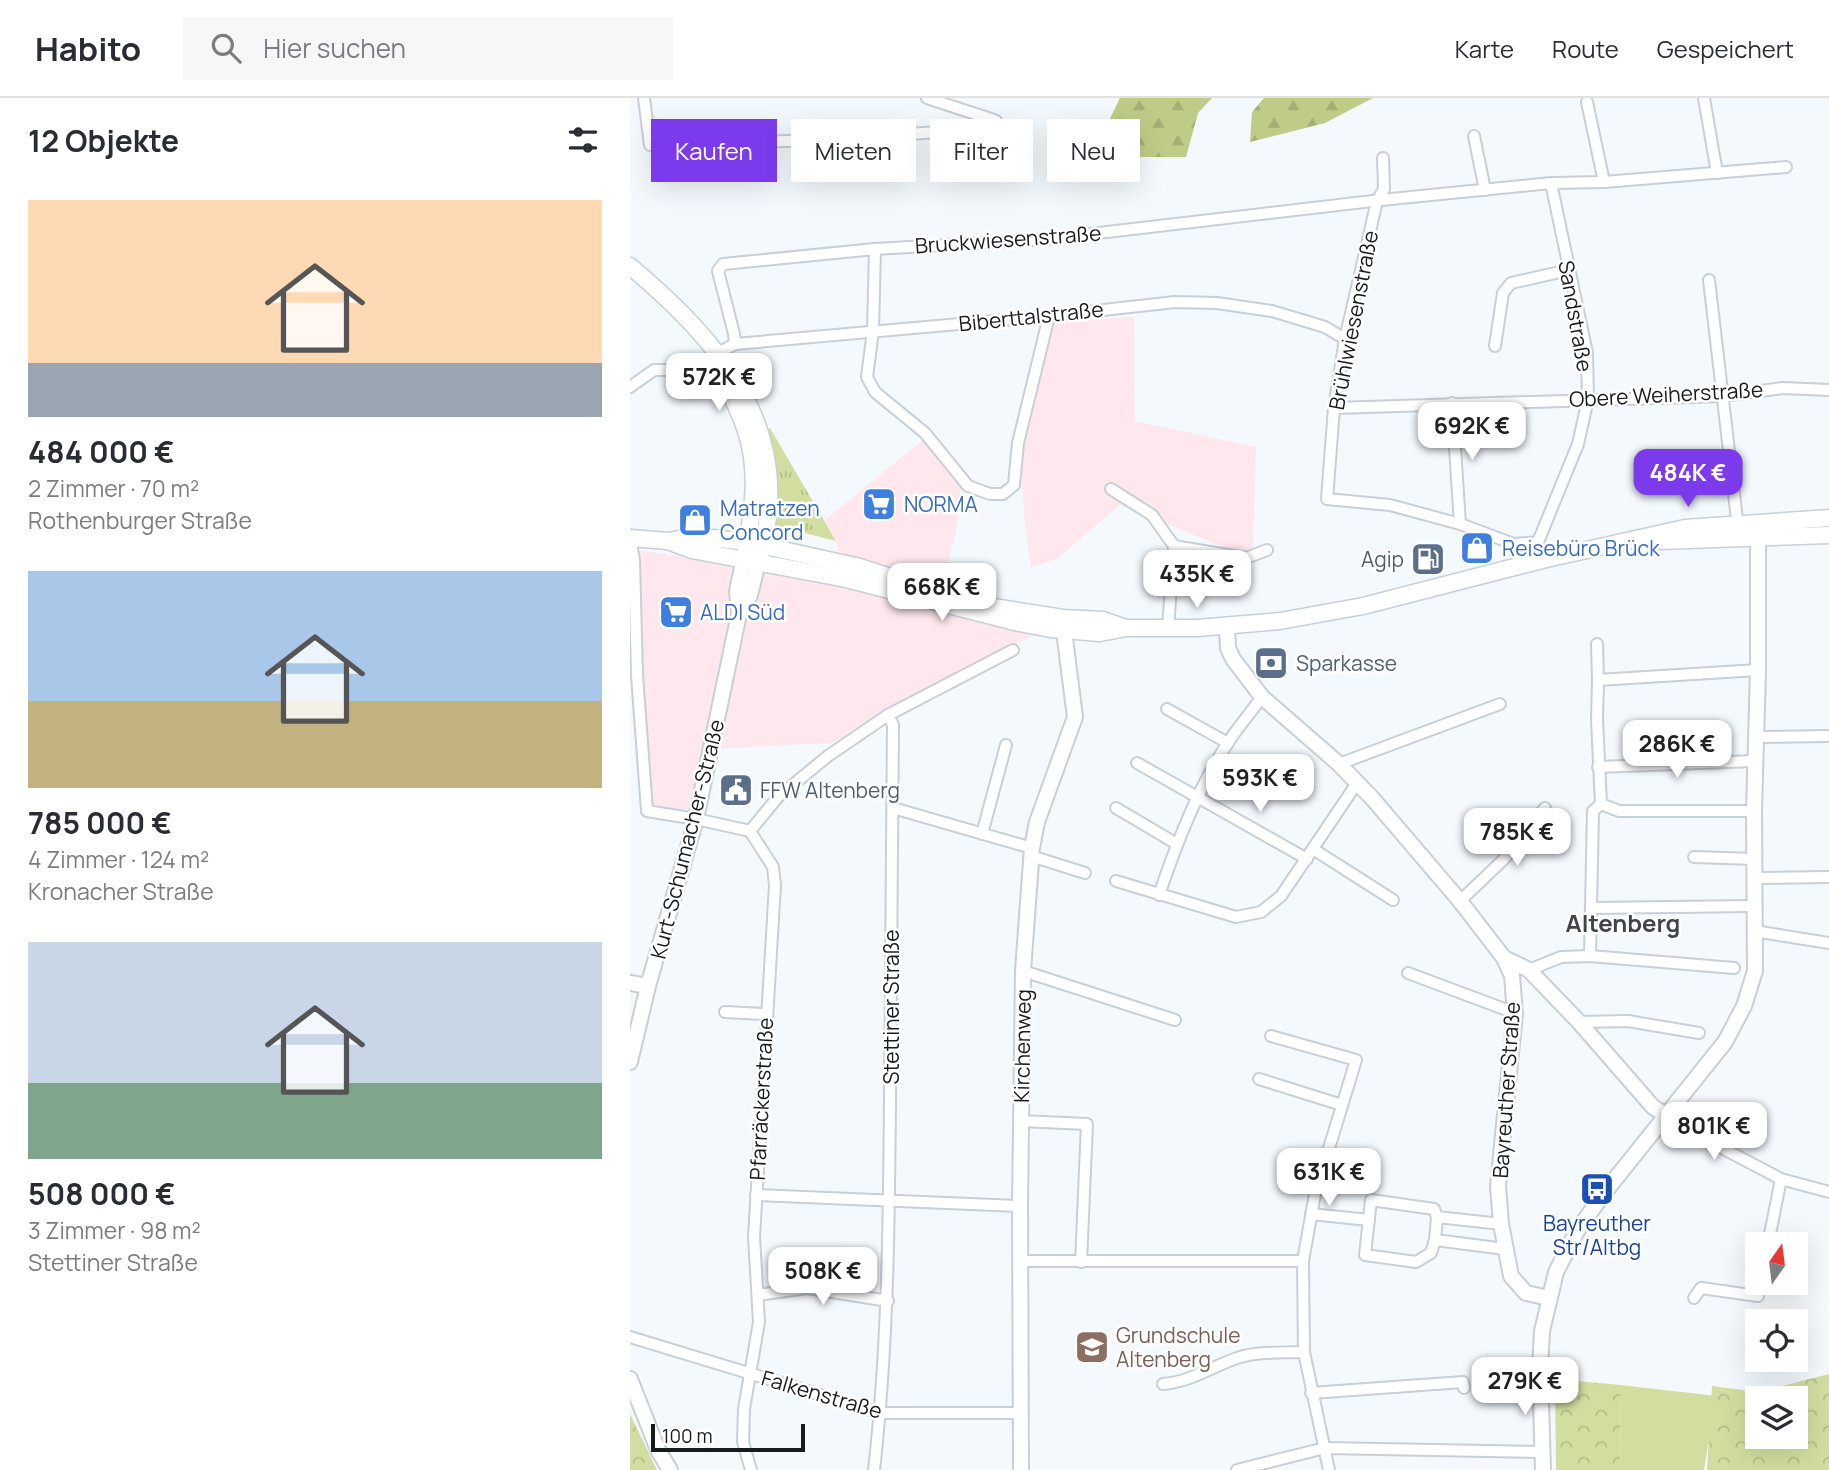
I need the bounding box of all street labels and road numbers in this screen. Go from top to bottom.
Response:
street label: Bruckwiesenstraße [914,219,1102,259]
street label: Brühlwiesenstraße [1322,228,1384,412]
street label: Sandstraße [1552,258,1600,374]
street label: Biberttalstraße [957,294,1105,338]
street label: Obere Weiherstraße [1568,375,1764,413]
street label: Kurt-Schumacher-Straße [644,716,730,962]
street label: Stettiner Straße [877,929,905,1085]
street label: Kirchenweg [1007,989,1037,1103]
street label: Bayreuther Straße [1486,1001,1526,1179]
street label: Pfarräckerstraße [743,1017,779,1181]
street label: Falkenstraße [758,1363,886,1425]

